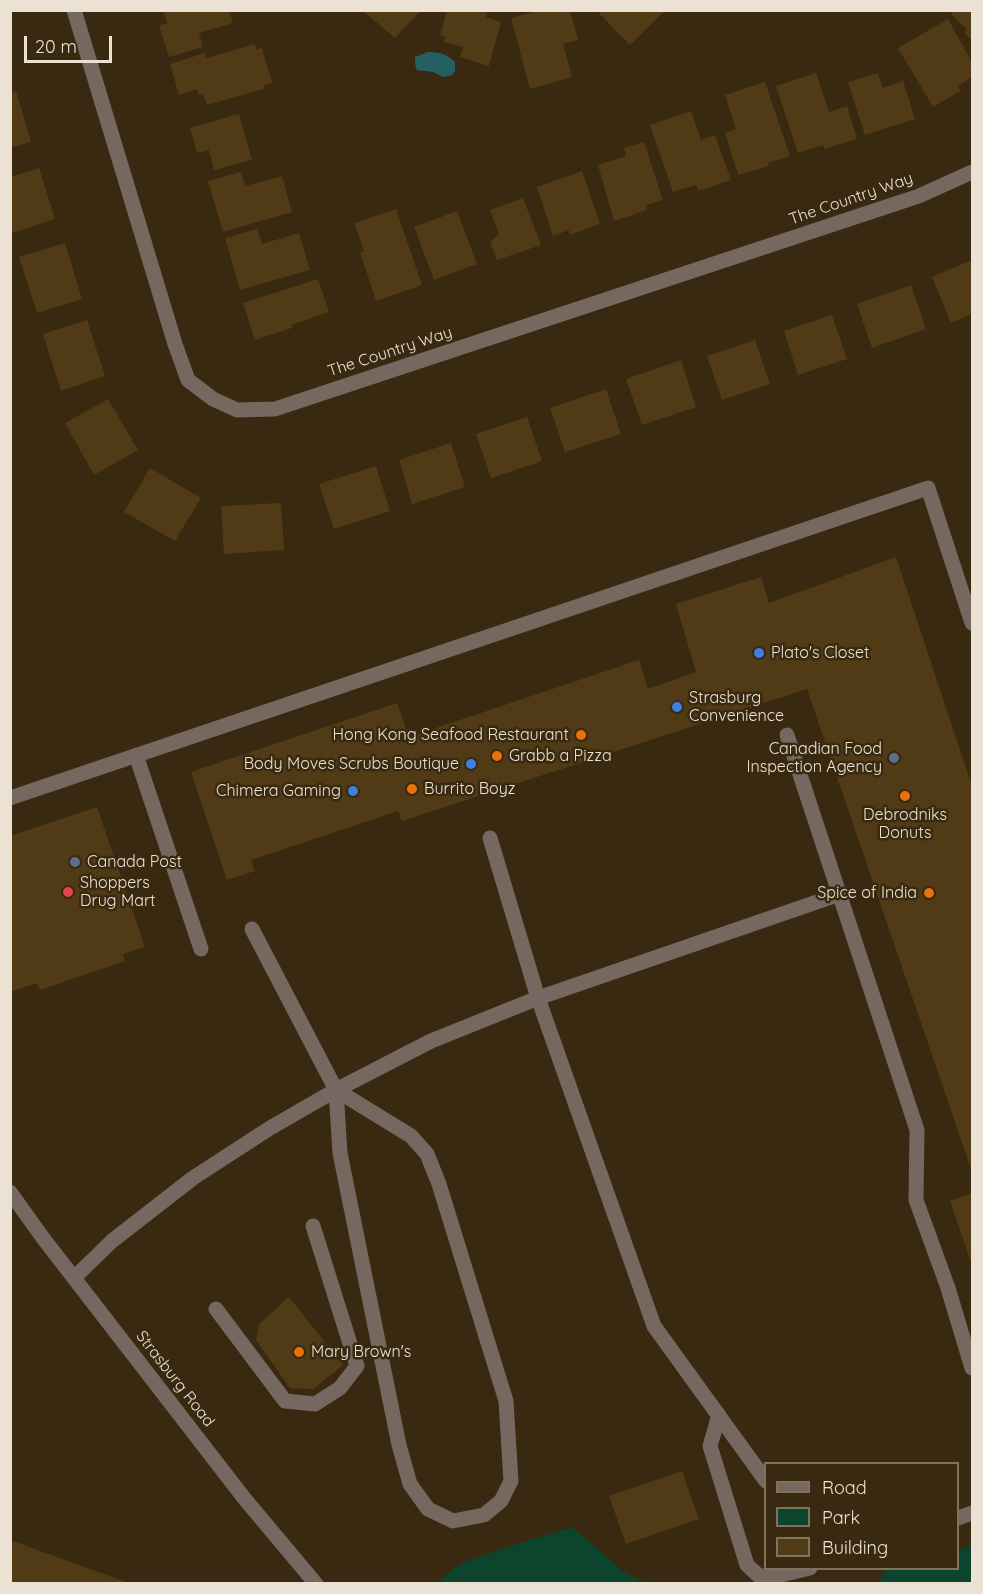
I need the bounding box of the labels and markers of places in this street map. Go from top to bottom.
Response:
place label: Plato's Closet [771,643,869,663]
marker: Plato's Closet [752,646,766,660]
place label: Strasburg Convenience [689,688,784,726]
marker: Strasburg Convenience [670,700,684,714]
place label: Hong Kong Seafood Restaurant [333,725,569,745]
marker: Hong Kong Seafood Restaurant [574,728,588,742]
place label: Canadian Food Inspection Agency [746,739,882,777]
place label: Grabb a Pizza [509,746,612,766]
marker: Grabb a Pizza [490,749,504,763]
marker: Canadian Food Inspection Agency [887,751,901,765]
place label: Body Moves Scrubs Boutique [244,754,459,774]
marker: Body Moves Scrubs Boutique [464,757,478,771]
place label: Burrito Boyz [424,779,515,799]
place label: Chimera Gaming [216,781,341,801]
marker: Burrito Boyz [405,782,419,796]
marker: Chimera Gaming [346,784,360,798]
marker: Debrodniks Donuts [898,789,912,803]
place label: Debrodniks Donuts [863,805,947,843]
place label: Canada Post [87,852,182,872]
marker: Canada Post [68,855,82,869]
place label: Shoppers Drug Mart [80,873,155,911]
place label: Spice of India [817,883,917,903]
marker: Shoppers Drug Mart [61,885,75,899]
marker: Spice of India [922,886,936,900]
place label: Mary Brown's [311,1342,411,1362]
marker: Mary Brown's [292,1345,306,1359]

